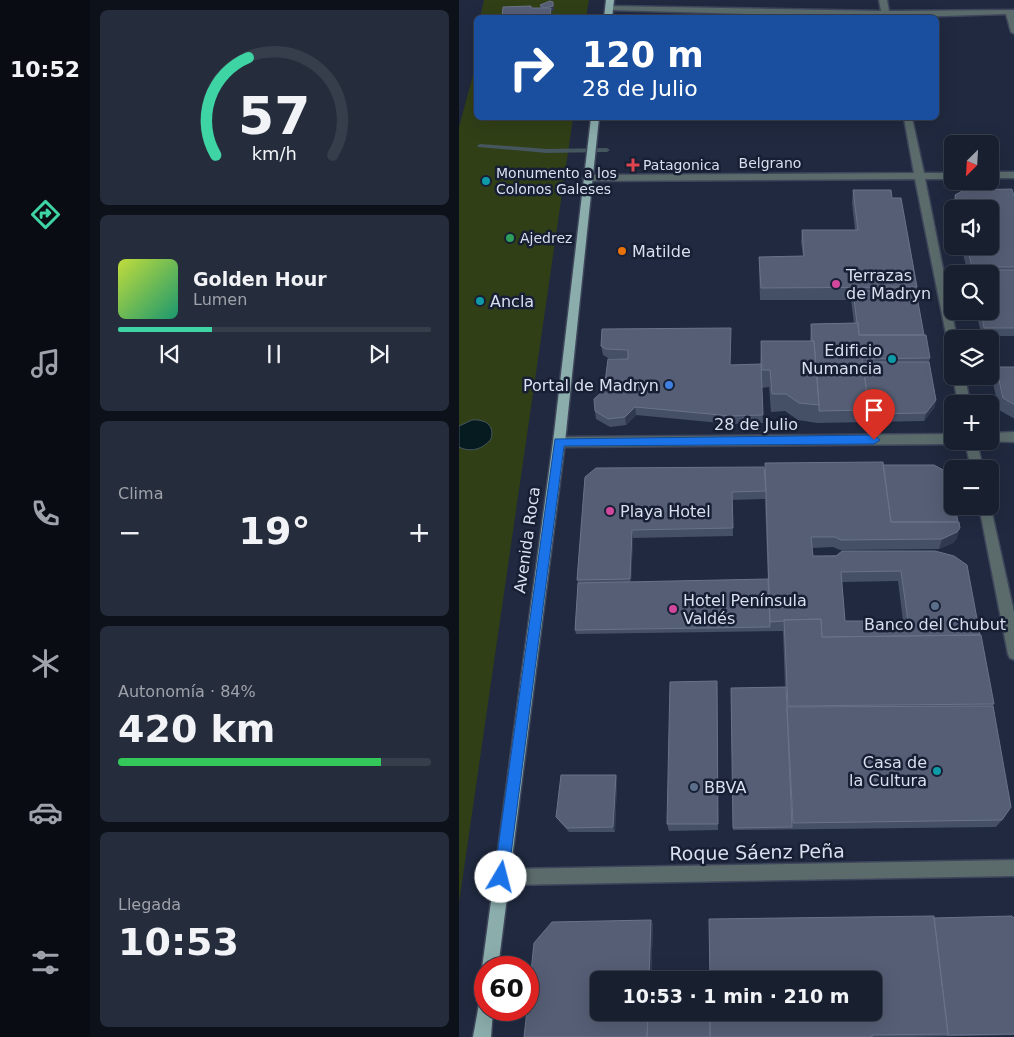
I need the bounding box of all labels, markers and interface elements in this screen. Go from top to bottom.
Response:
icon: right [499,35,564,100]
text: 120 m [582,35,704,75]
text: 10:52 [10,57,80,82]
text: 28 de Julio [582,76,698,101]
text: 57 [238,86,311,146]
north arrow [944,135,999,190]
map controls [944,135,999,515]
text: km/h [252,143,297,164]
street label: Belgrano [739,155,801,171]
place label: Patagonica [643,157,720,173]
marker: Patagonica [627,159,639,171]
place label: Monumento a los Colonos Galeses [496,165,617,197]
marker: Monumento a los Colonos Galeses [480,175,492,187]
icon: directions [28,197,63,232]
button: sound [944,200,999,255]
place label: Ajedrez [520,230,572,246]
marker: Ajedrez [504,232,516,244]
place label: Matilde [632,242,691,261]
marker: Matilde [616,245,628,257]
button: search [944,265,999,320]
place label: Terrazas de Madryn [845,266,931,303]
text: Golden Hour [193,268,327,290]
marker: Terrazas de Madryn [830,278,842,290]
text: Lumen [193,290,247,309]
place label: Ancla [490,292,534,311]
marker: Ancla [474,295,486,307]
button: layers [944,330,999,385]
icon: previous [156,340,184,368]
icon: pause [260,340,288,368]
icon: next [365,340,393,368]
place label: Edificio Numancia [801,341,882,378]
icon: music [28,346,63,381]
marker: Edificio Numancia [886,353,898,365]
place label: Portal de Madryn [523,376,659,395]
marker: Portal de Madryn [663,379,675,391]
pin [853,389,895,440]
button: + [944,395,999,450]
icon: arrive [860,396,888,424]
street label: 28 de Julio [714,415,798,434]
button: − [944,460,999,515]
text: Clima [118,484,163,503]
street label: Avenida Roca [510,485,544,595]
icon: phone [28,496,63,531]
place label: Playa Hotel [620,502,711,521]
marker: Playa Hotel [604,505,616,517]
text: 19° [239,509,310,553]
text: − [118,516,141,549]
text: + [408,516,431,549]
place label: Hotel Península Valdés [683,591,807,628]
marker: Banco del Chubut [929,600,941,612]
marker: Hotel Península Valdés [667,603,679,615]
place label: Banco del Chubut [864,615,1006,634]
icon: climate [28,646,63,681]
text: Autonomía · 84% [118,682,256,701]
text: 420 km [118,707,275,751]
place label: Casa de la Cultura [849,753,927,790]
marker: Casa de la Cultura [931,765,943,777]
place label: BBVA [704,778,746,797]
marker: BBVA [688,781,700,793]
icon: car [28,795,63,830]
street label: Roque Sáenz Peña [669,839,845,865]
position arrow [474,850,526,902]
text: Llegada [118,895,181,914]
text: 10:53 [118,920,239,964]
icon: filters [28,945,63,980]
speed limit sign: 60 [474,956,539,1021]
text: 10:53 · 1 min · 210 m [622,985,850,1007]

